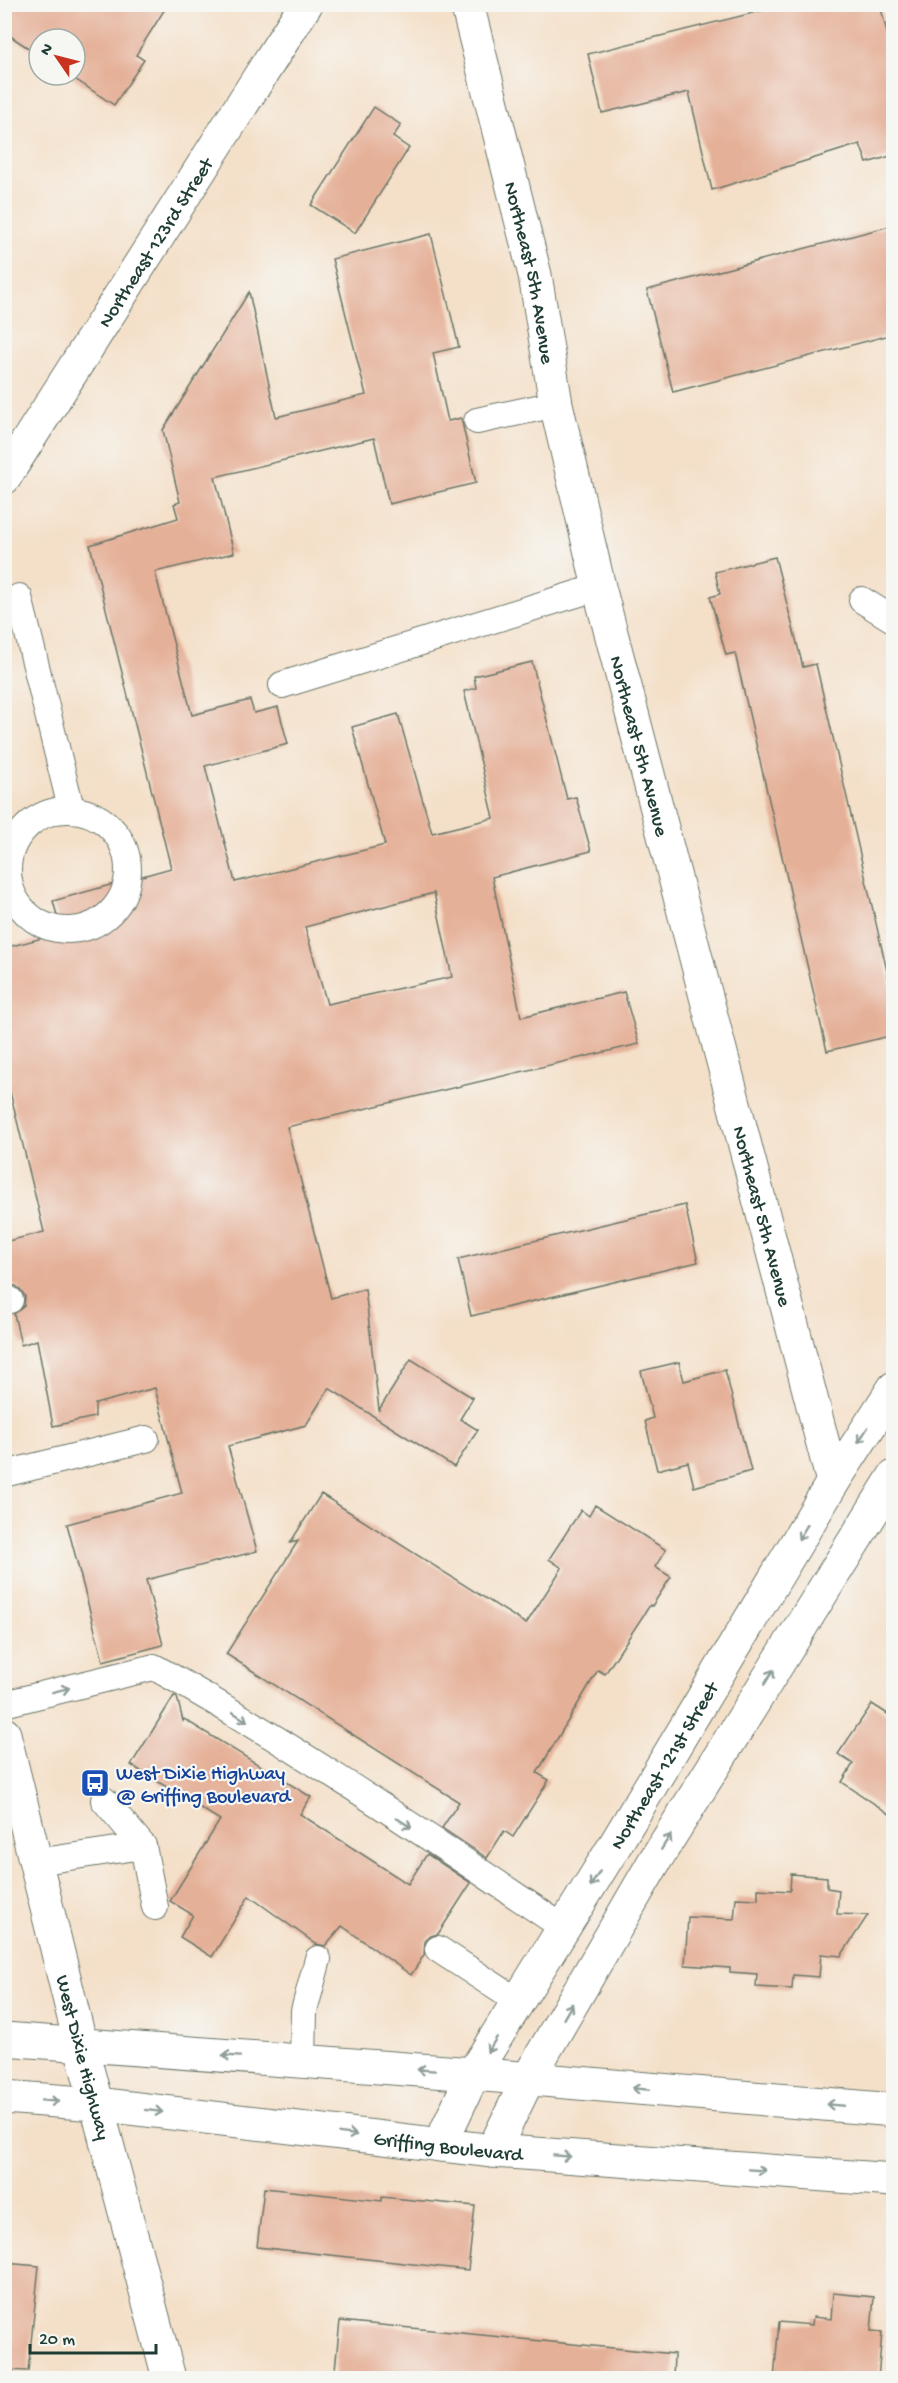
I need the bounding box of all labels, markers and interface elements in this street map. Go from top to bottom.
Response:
north arrow [27,27,87,87]
text: N [37,40,59,60]
street label: Northeast 123rd Street [95,153,221,333]
street label: Northeast 5th Avenue [497,180,557,366]
street label: Northeast 5th Avenue [602,654,672,840]
street label: Northeast 5th Avenue [725,1124,795,1310]
one-way arrow [857,1426,869,1443]
one-way arrow [796,1523,808,1540]
one-way arrow [764,1669,776,1686]
street label: Northeast 121st Street [607,1678,726,1855]
one-way arrow [52,1684,71,1696]
one-way arrow [231,1711,248,1723]
place label: West Dixie Highway @ Griffing Boulevard [116,1764,292,1810]
bus stop icon: West Dixie Highway @ Griffing Boulevard [79,1767,111,1799]
one-way arrow [395,1817,412,1829]
one-way arrow [660,1834,673,1851]
one-way arrow [588,1870,600,1887]
street label: West Dixie Highway [49,1973,113,2143]
one-way arrow [562,2003,574,2020]
one-way arrow [485,2036,497,2053]
one-way arrow [222,2051,242,2062]
one-way arrow [416,2065,436,2076]
one-way arrow [631,2083,651,2094]
one-way arrow [40,2095,60,2106]
one-way arrow [826,2099,846,2110]
one-way arrow [143,2106,163,2117]
one-way arrow [337,2129,357,2140]
street label: Griffing Boulevard [372,2129,526,2168]
one-way arrow [552,2151,572,2162]
one-way arrow [746,2165,766,2176]
scale bar [30,2317,156,2355]
text: 20 m [39,2330,75,2351]

